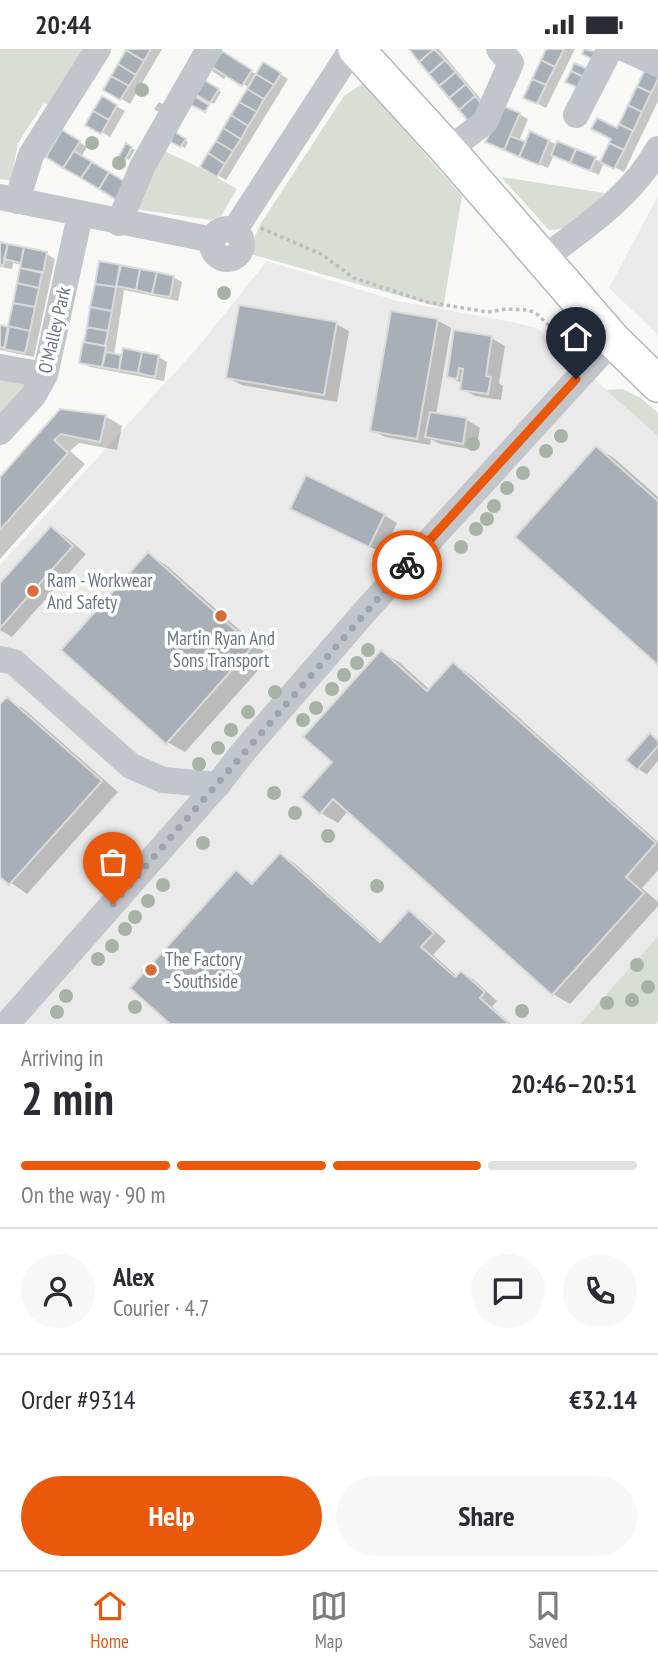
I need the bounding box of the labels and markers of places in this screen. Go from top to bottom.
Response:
pin [546,307,606,379]
place label: Ram - Workwear And Safety [47,568,153,614]
marker: Ram - Workwear And Safety [25,583,41,599]
marker: Martin Ryan And Sons Transport [213,608,229,624]
place label: Martin Ryan And Sons Transport [167,626,275,672]
pin [83,832,143,904]
place label: The Factory - Southside [165,947,242,993]
marker: The Factory - Southside [143,962,159,978]

